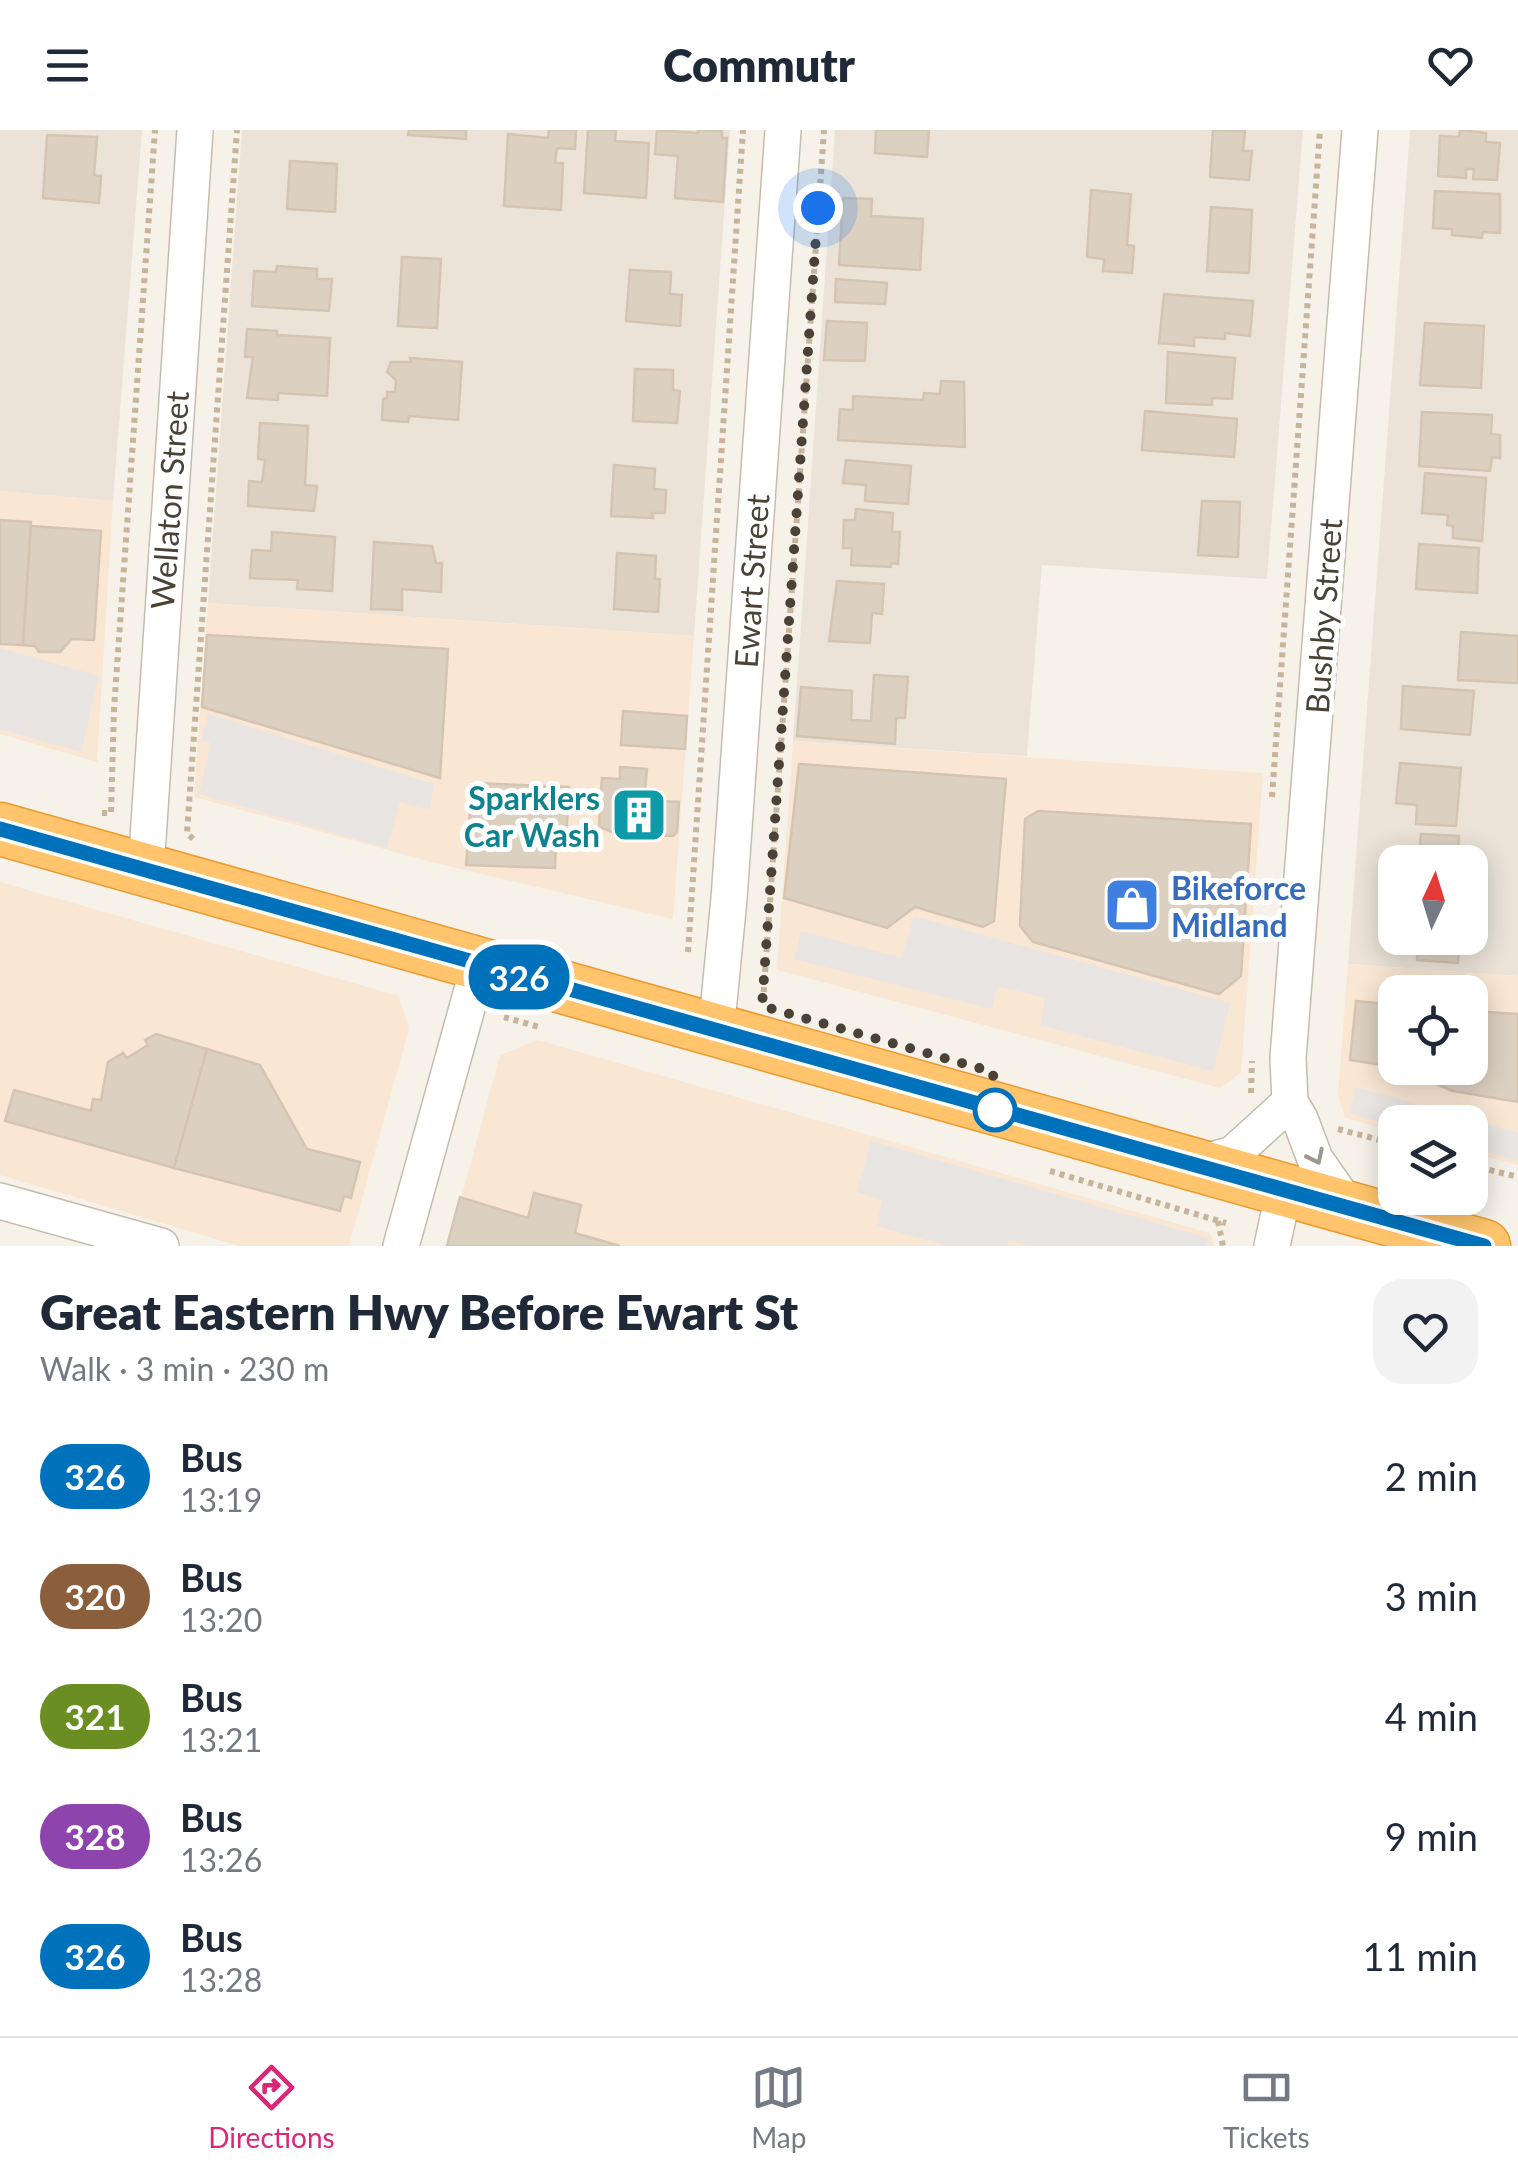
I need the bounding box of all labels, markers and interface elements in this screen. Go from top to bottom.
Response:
icon: menu [40,38,95,93]
text: Commutr [663,38,855,92]
icon: heart [1423,38,1478,93]
your location [793,183,843,233]
street label: Wellaton Street [142,389,196,611]
street label: Ewart Street [725,492,777,669]
street label: Bushby Street [1297,517,1349,715]
place label: Sparklers Car Wash [464,778,600,854]
building icon: Sparklers Car Wash [609,785,669,845]
north arrow [1378,845,1488,955]
map controls [1378,845,1488,1215]
place label: Bikeforce Midland [1171,868,1306,944]
shop icon: Bikeforce Midland [1102,875,1162,935]
line badge: 326 [462,944,576,1010]
text: 326 [489,956,549,998]
button: locate [1378,975,1488,1085]
unlabelled marker [974,1089,1016,1131]
button: layers [1378,1105,1488,1215]
one-way arrow [1303,1147,1323,1165]
button: heart [1373,1279,1478,1384]
text: Great Eastern Hwy Before Ewart St [40,1283,798,1340]
text: Walk · 3 min · 230 m [40,1349,329,1388]
text: Bus [180,1434,243,1480]
text: 2 min [1385,1453,1478,1499]
text: 326 [65,1455,125,1497]
text: 13:19 [180,1480,262,1519]
text: Bus [180,1554,243,1600]
text: 3 min [1385,1573,1478,1619]
text: 320 [65,1575,125,1617]
text: 13:20 [180,1600,262,1639]
text: Bus [180,1674,243,1720]
text: 4 min [1385,1693,1478,1739]
text: 321 [65,1695,125,1737]
text: 13:21 [180,1720,262,1759]
text: Bus [180,1794,243,1840]
text: 9 min [1385,1813,1478,1859]
text: 328 [65,1815,125,1857]
text: 13:26 [180,1840,262,1879]
text: Bus [180,1914,243,1960]
text: 11 min [1363,1933,1478,1979]
text: 326 [65,1935,125,1977]
text: 13:28 [180,1960,262,1999]
tab: Directions [208,2060,335,2154]
tab: Map [751,2060,806,2154]
tab: Tickets [1223,2060,1310,2154]

